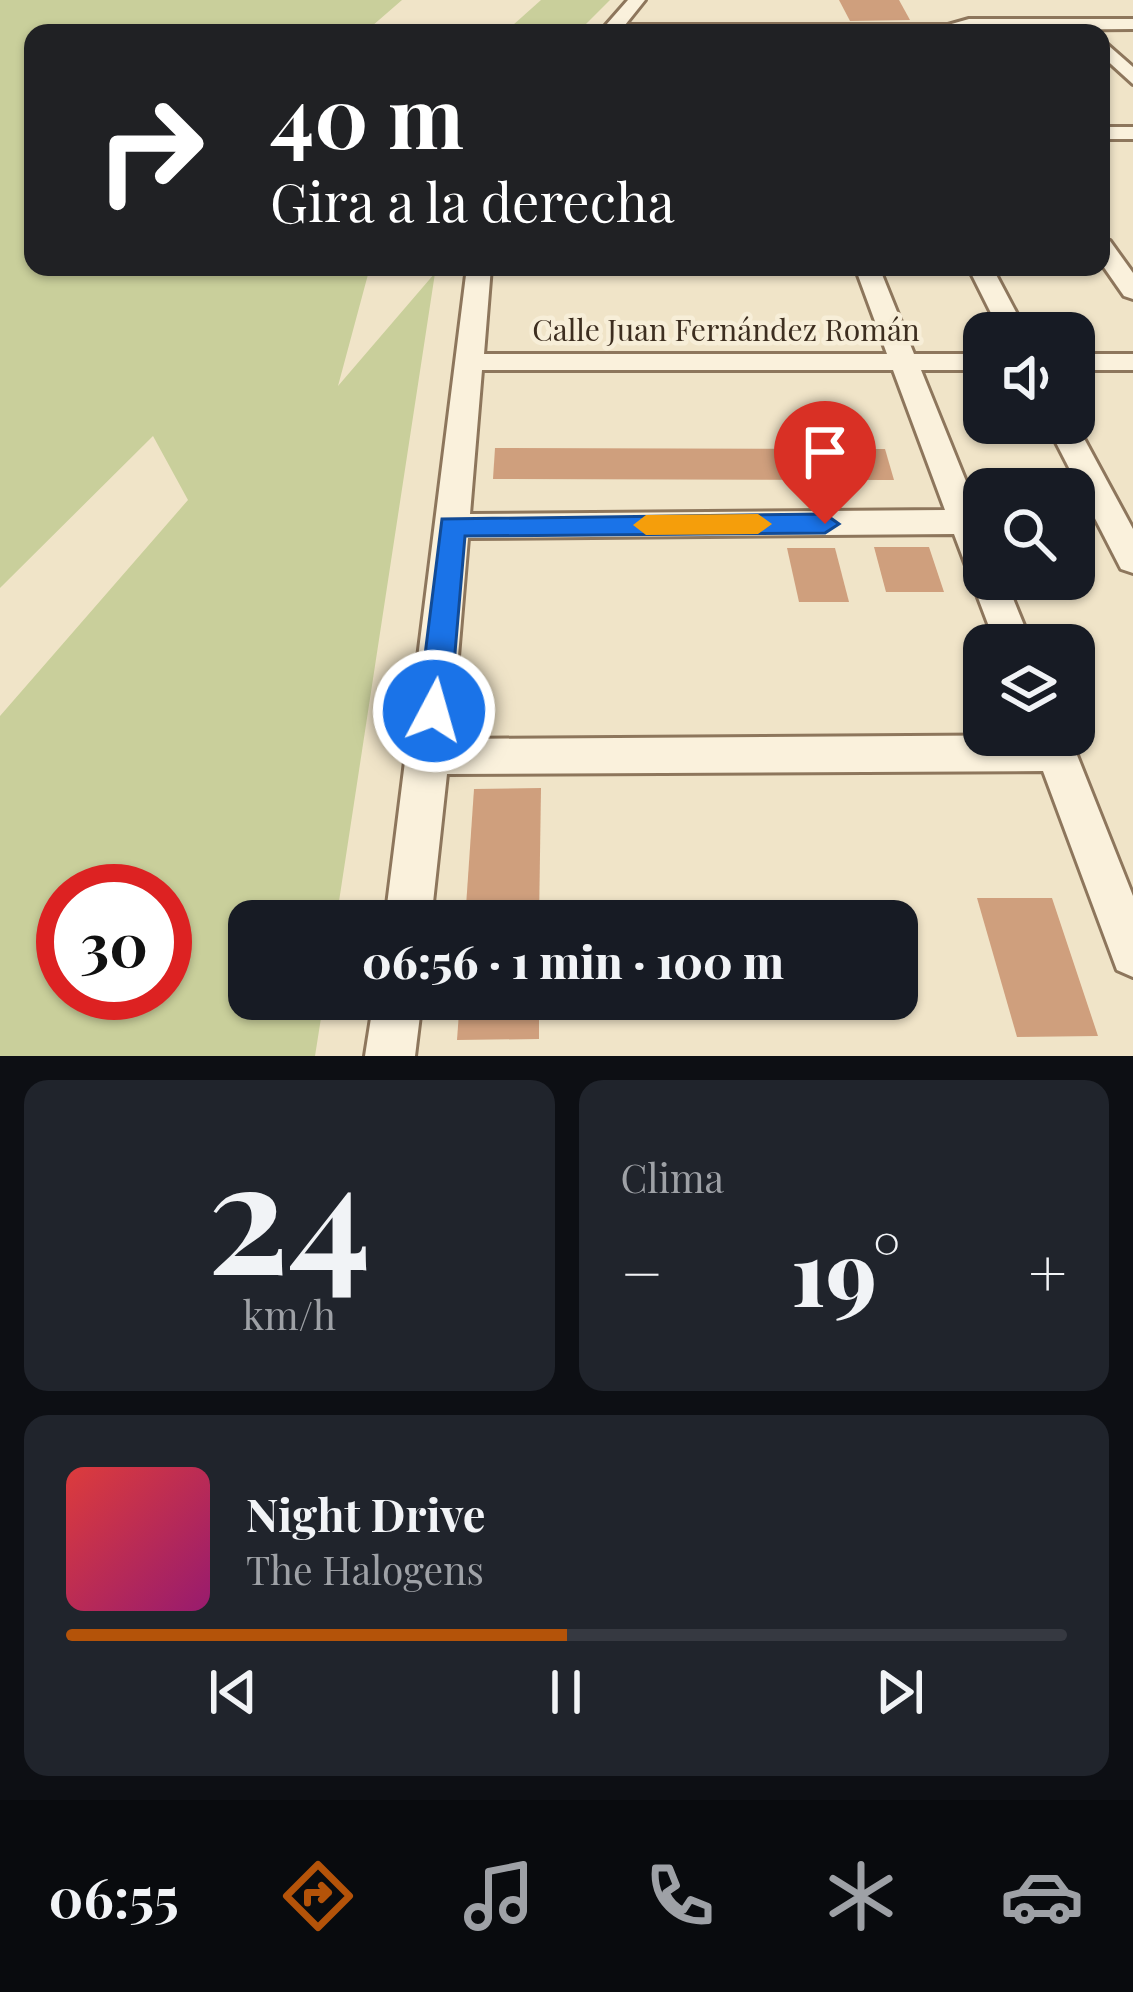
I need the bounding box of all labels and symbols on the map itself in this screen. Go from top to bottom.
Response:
street label: Calle Juan Fernández Román [532,309,920,349]
pin [774,401,876,524]
position arrow [371,648,497,774]
speed limit sign: 30 [36,864,192,1020]

